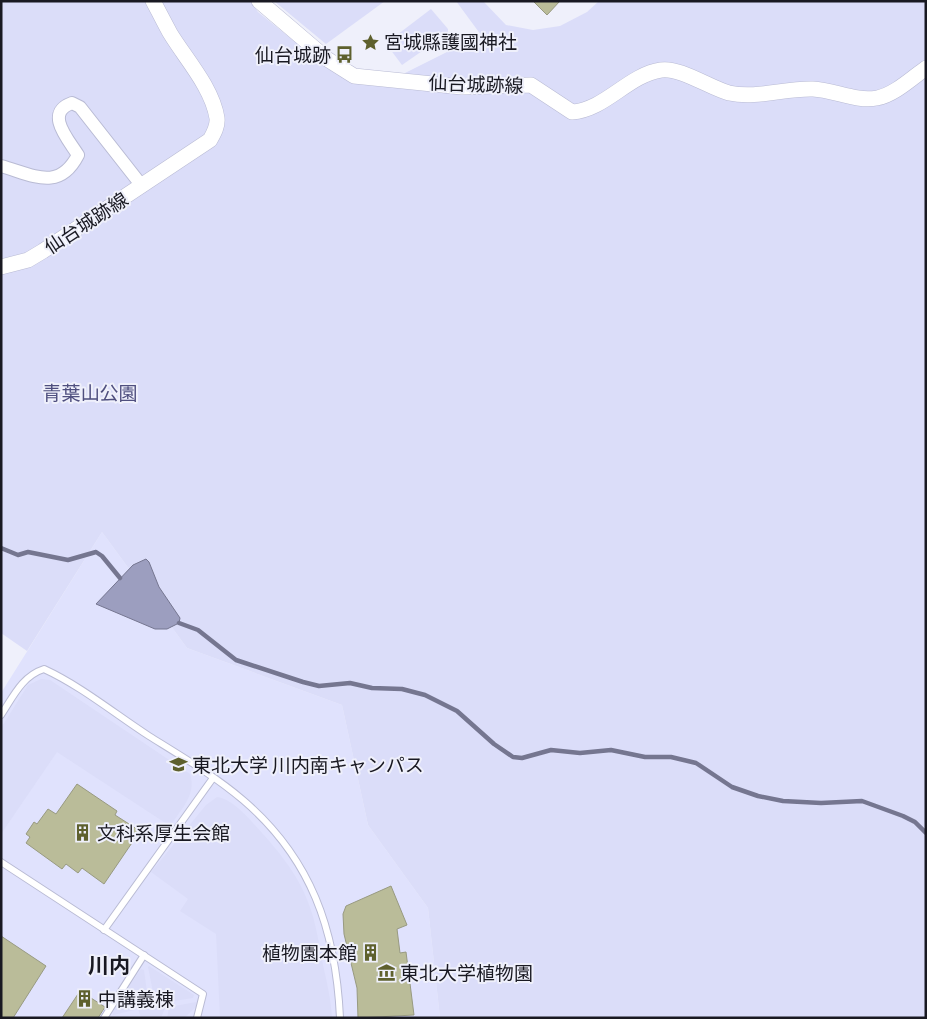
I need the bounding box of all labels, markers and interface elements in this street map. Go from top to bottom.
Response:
place label: 宮城縣護國神社 [384,30,517,53]
place icon: 宮城縣護國神社 [360,32,380,52]
place label: 仙台城跡 [255,43,331,66]
bus stop icon: 仙台城跡 [335,45,355,65]
street label: 仙台城跡線 [428,70,524,97]
street label: 仙台城跡線 [40,187,132,258]
park label: 青葉山公園 [42,381,138,404]
place label: 東北大学 川内南キャンパス [192,753,424,776]
school or university icon: 東北大学 川内南キャンパス [168,755,188,775]
place label: 文科系厚生会館 [97,821,230,844]
building icon: 文科系厚生会館 [73,823,93,843]
place label: 植物園本館 [262,941,357,964]
building icon: 植物園本館 [361,943,381,963]
district label: 川内 [88,952,130,977]
place label: 東北大学植物園 [400,961,533,984]
museum icon: 東北大学植物園 [376,963,396,983]
place label: 中講義棟 [98,987,174,1010]
building icon: 中講義棟 [74,989,94,1009]

